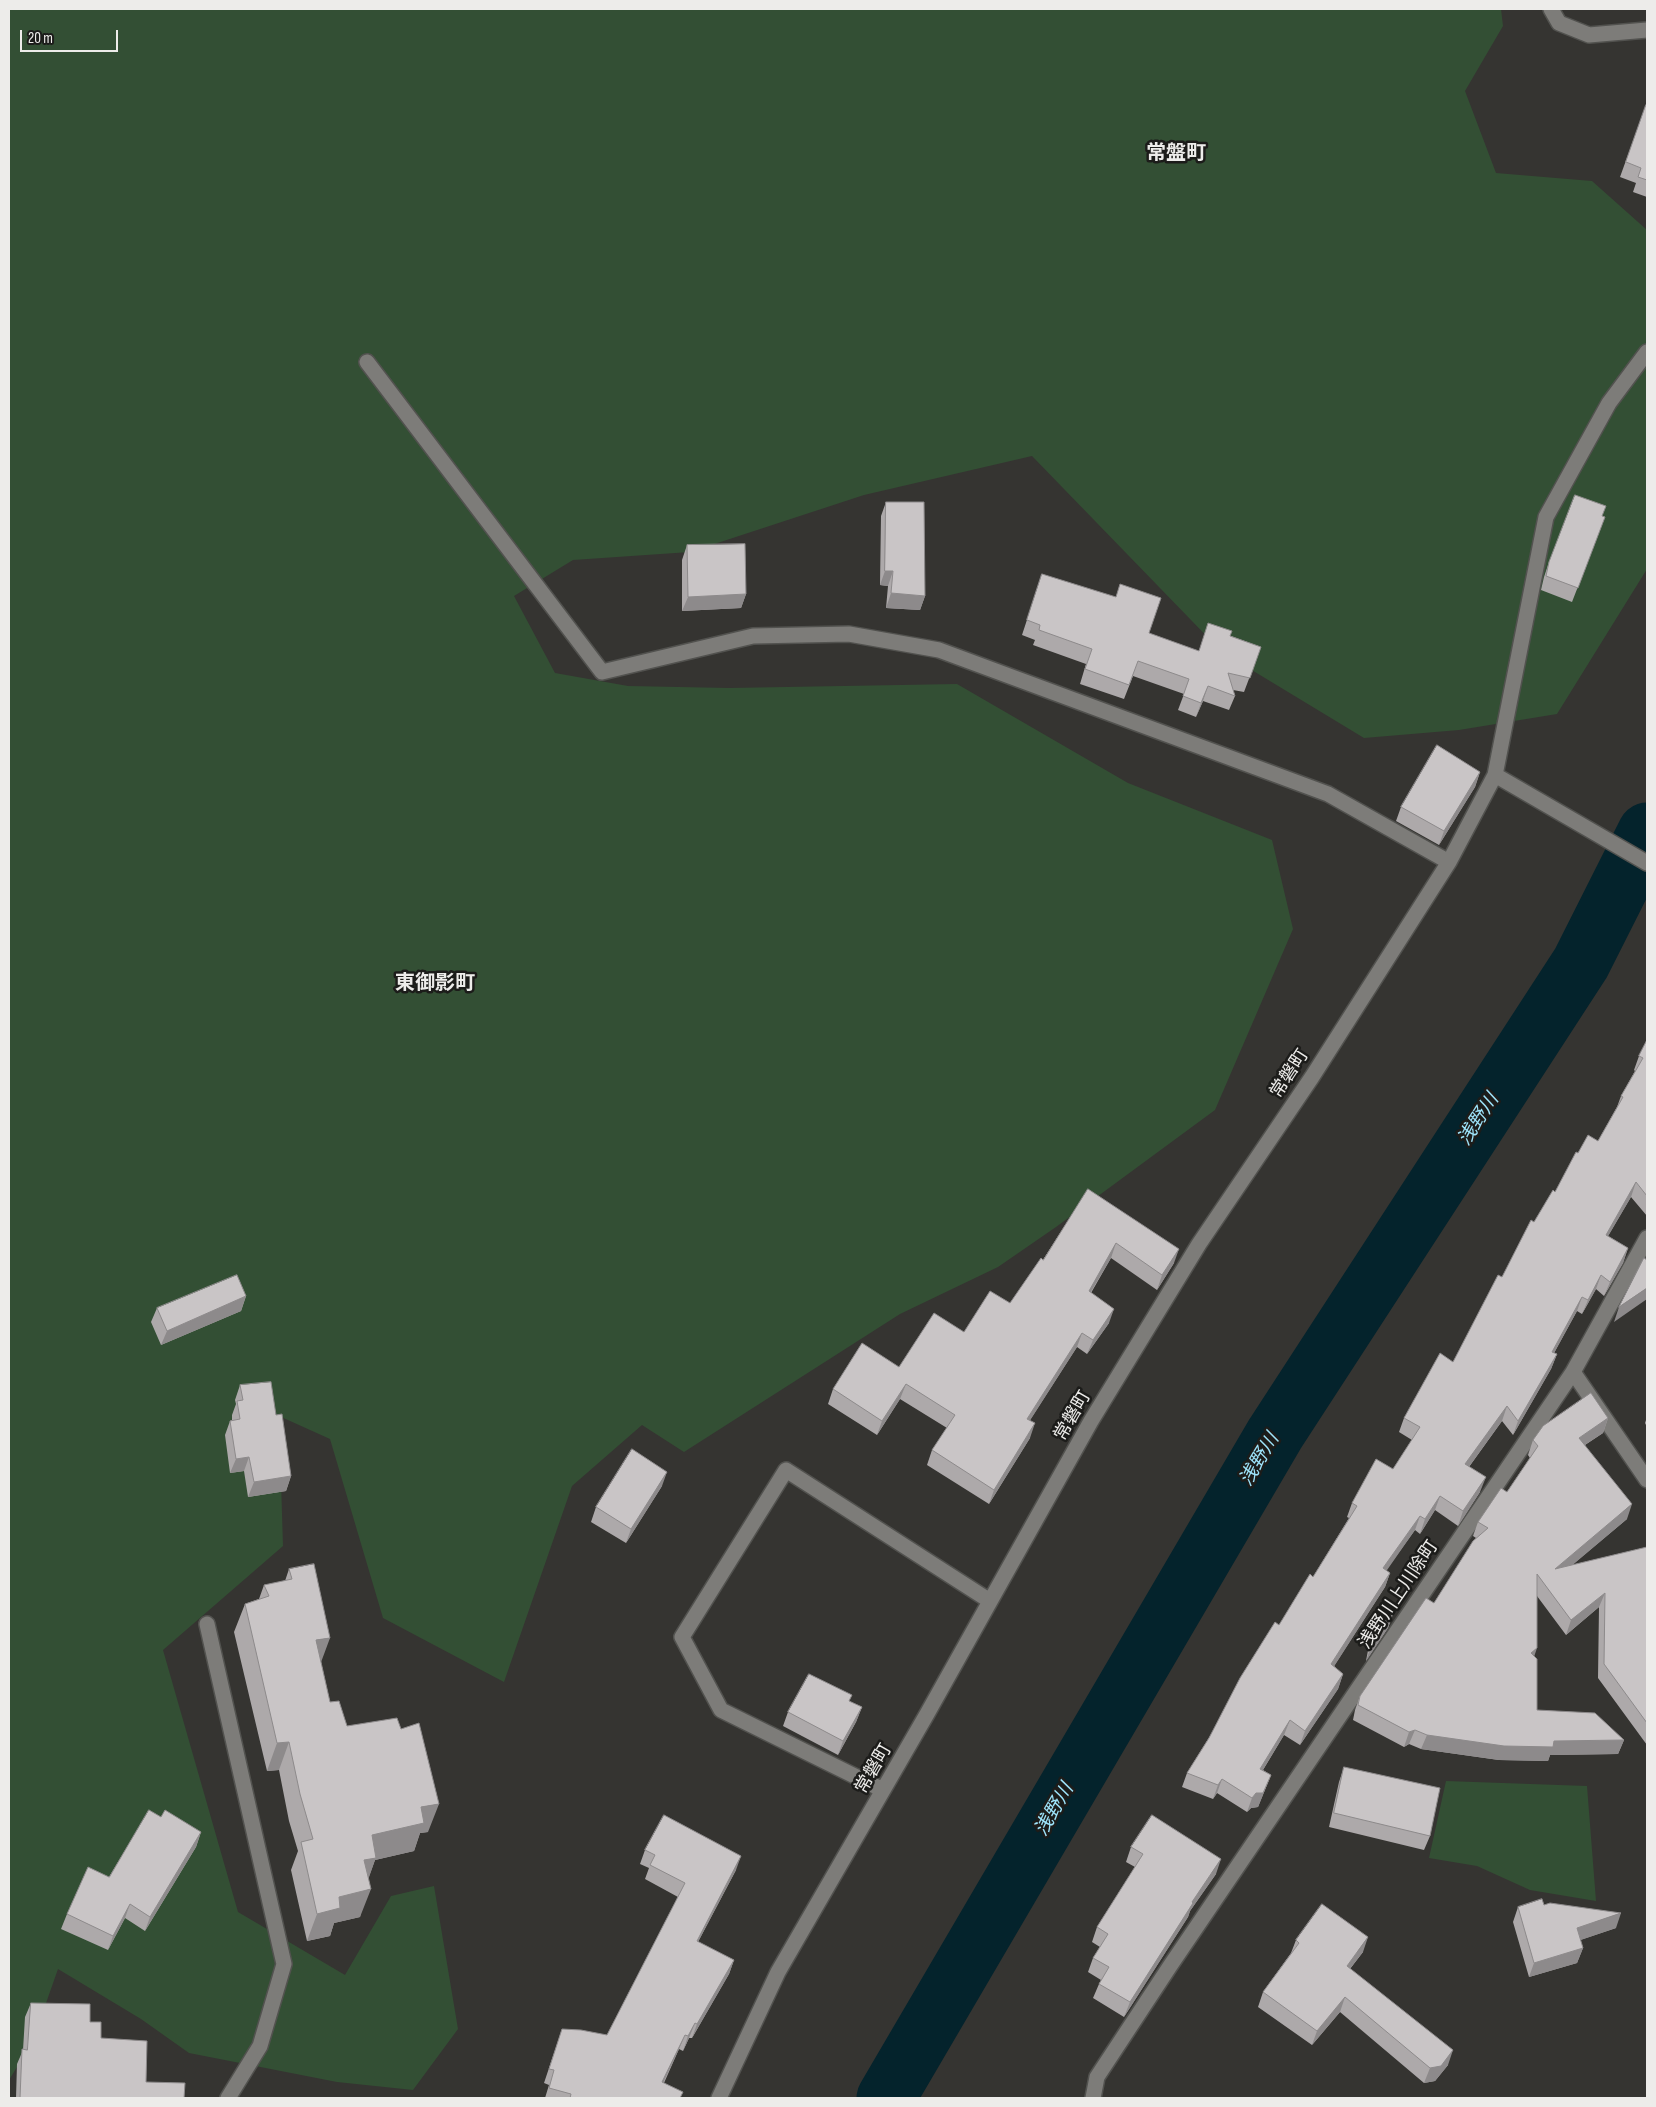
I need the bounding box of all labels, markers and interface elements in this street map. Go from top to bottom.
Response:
scale bar [22,20,120,52]
text: 20 m [28,29,53,48]
district label: 常盤町 [1146,142,1206,166]
district label: 東御影町 [395,972,475,996]
street label: 常磐町 [1266,1045,1314,1103]
water label: 浅野川 [1454,1090,1504,1150]
street label: 常磐町 [1050,1387,1096,1445]
water label: 浅野川 [1236,1430,1284,1490]
street label: 浅野川上川除町 [1355,1537,1443,1653]
street label: 常磐町 [851,1740,897,1798]
water label: 浅野川 [1031,1780,1079,1840]

